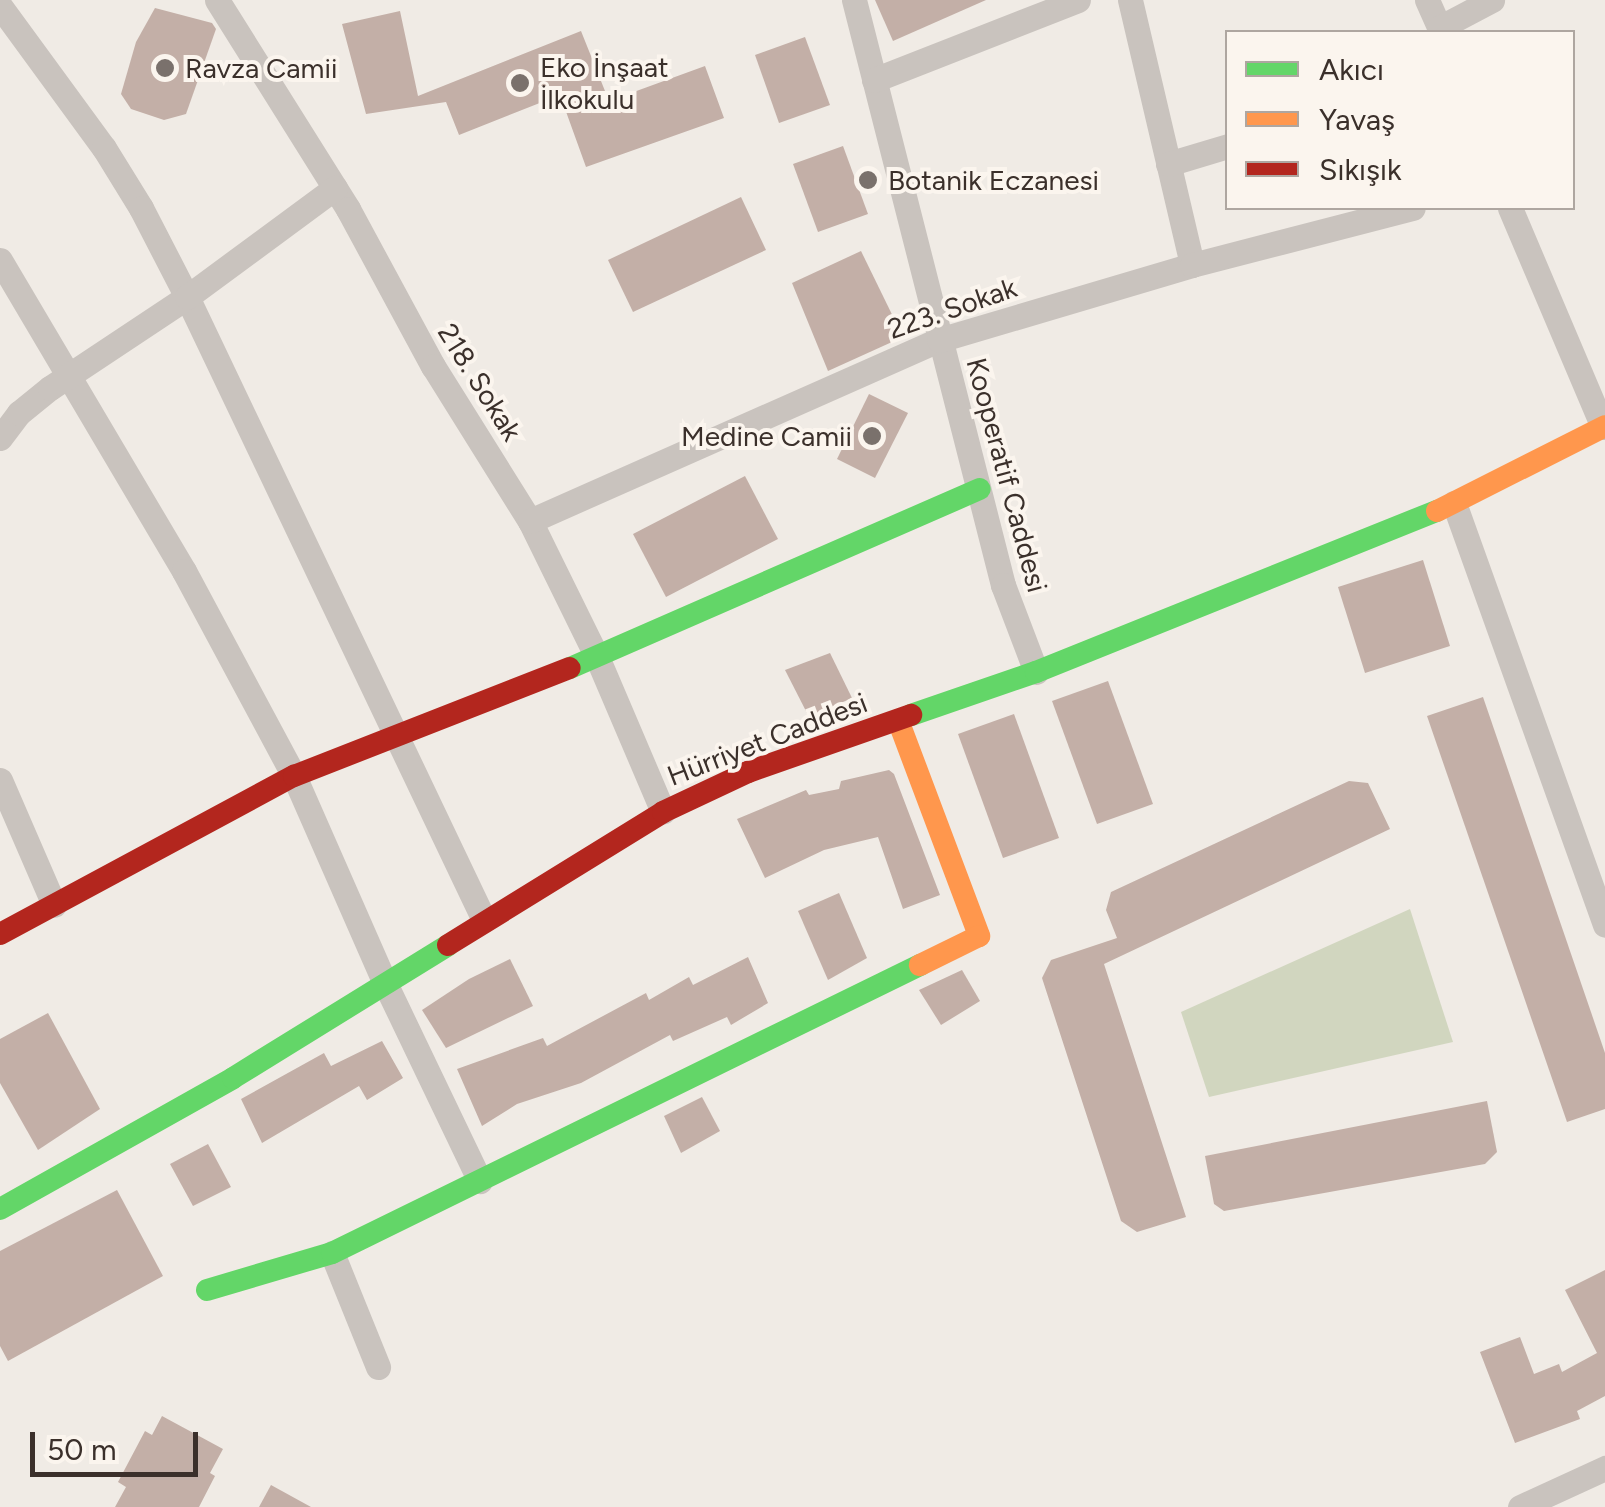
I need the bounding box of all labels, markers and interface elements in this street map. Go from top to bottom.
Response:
legend [1225,30,1575,210]
place label: Eko İnşaat İlkokulu [540,50,669,116]
place label: Ravza Camii [185,51,337,85]
text: Akıcı [1319,51,1384,88]
marker: Ravza Camii [154,57,176,79]
marker: Eko İnşaat İlkokulu [509,72,531,94]
text: Yavaş [1319,101,1395,138]
text: Sıkışık [1319,151,1402,188]
place label: Botanik Eczanesi [888,163,1099,197]
marker: Botanik Eczanesi [857,169,879,191]
street label: 223. Sokak [883,270,1021,346]
street label: 218. Sokak [431,317,529,447]
street label: Kooperatif Caddesi [960,354,1054,596]
place label: Medine Camii [681,419,852,453]
marker: Medine Camii [861,425,883,447]
street label: Hürriyet Caddesi [662,685,872,793]
scale bar [35,1412,202,1474]
text: 50 m [47,1431,116,1468]

